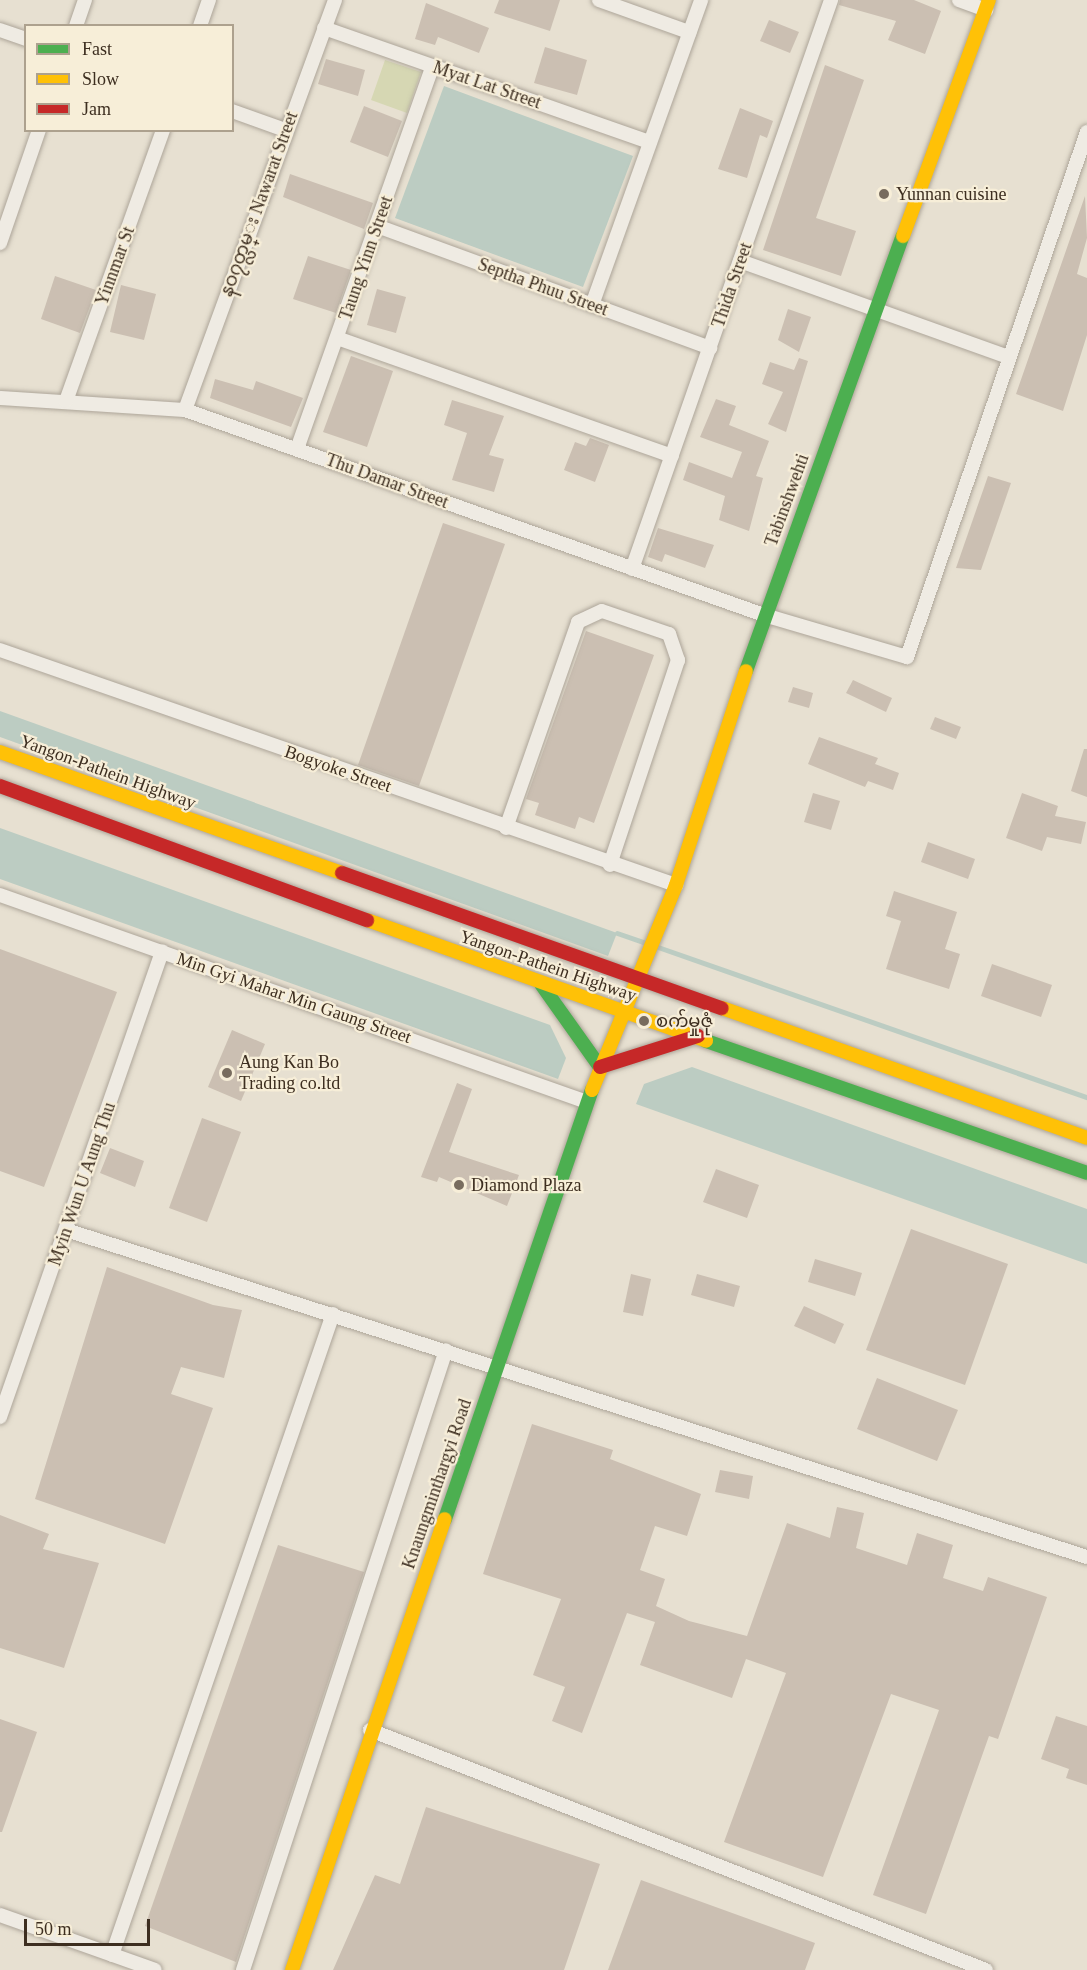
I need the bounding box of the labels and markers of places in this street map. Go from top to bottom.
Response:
place label: Yunnan cuisine [896,183,1006,205]
marker: Yunnan cuisine [877,187,891,201]
place label: စက်မှုဇုံ [656,1010,713,1032]
marker: စက်မှုဇုံ [637,1014,651,1028]
place label: Aung Kan Bo Trading co.ltd [239,1052,340,1094]
marker: Aung Kan Bo Trading co.ltd [220,1066,234,1080]
place label: Diamond Plaza [471,1174,581,1196]
marker: Diamond Plaza [452,1178,466,1192]

